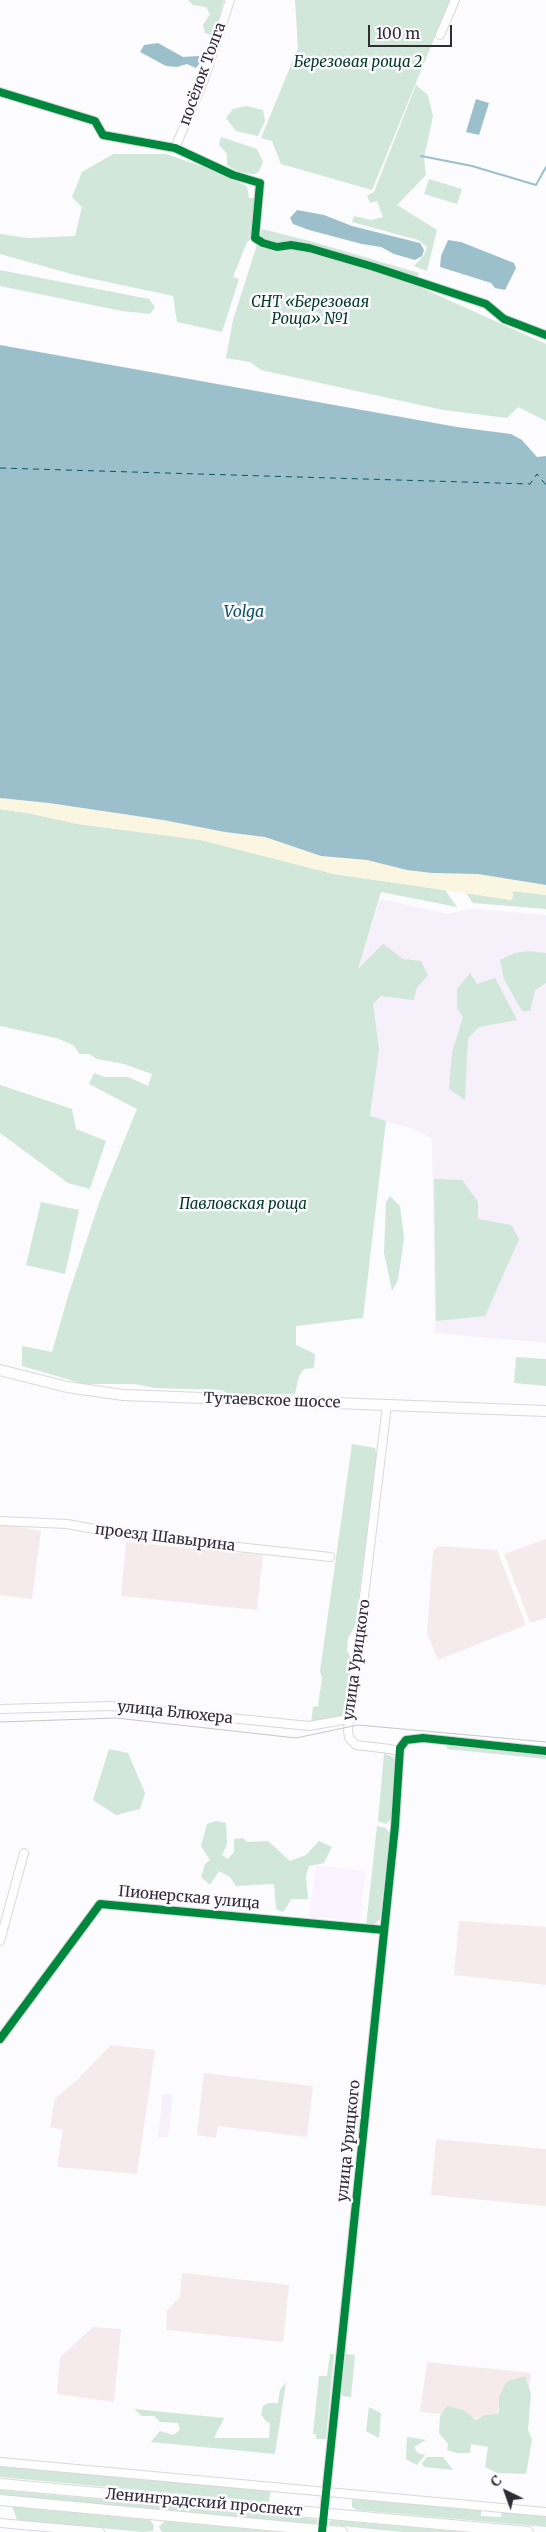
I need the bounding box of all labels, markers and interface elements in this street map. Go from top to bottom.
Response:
scale bar [371,15,455,47]
street label: посёлок Толга [176,20,230,128]
text: 100 m [376,24,420,43]
park label: Березовая роща 2 [294,54,422,72]
park label: СНТ «Березовая Роща» №1 [251,294,369,329]
water label: Volga [224,602,264,622]
park label: Павловская роща [179,1196,307,1214]
street label: Тутаевское шоссе [203,1390,341,1412]
street label: проезд Шавырина [94,1520,236,1556]
street label: улица Урицкого [340,1598,374,1722]
street label: улица Блюхера [116,1698,234,1728]
street label: Пионерская улица [118,1883,260,1913]
street label: улица Урицкого [334,2079,364,2203]
north arrow [481,2467,531,2517]
text: С [486,2471,505,2491]
street label: Ленинградский проспект [105,2485,303,2521]

